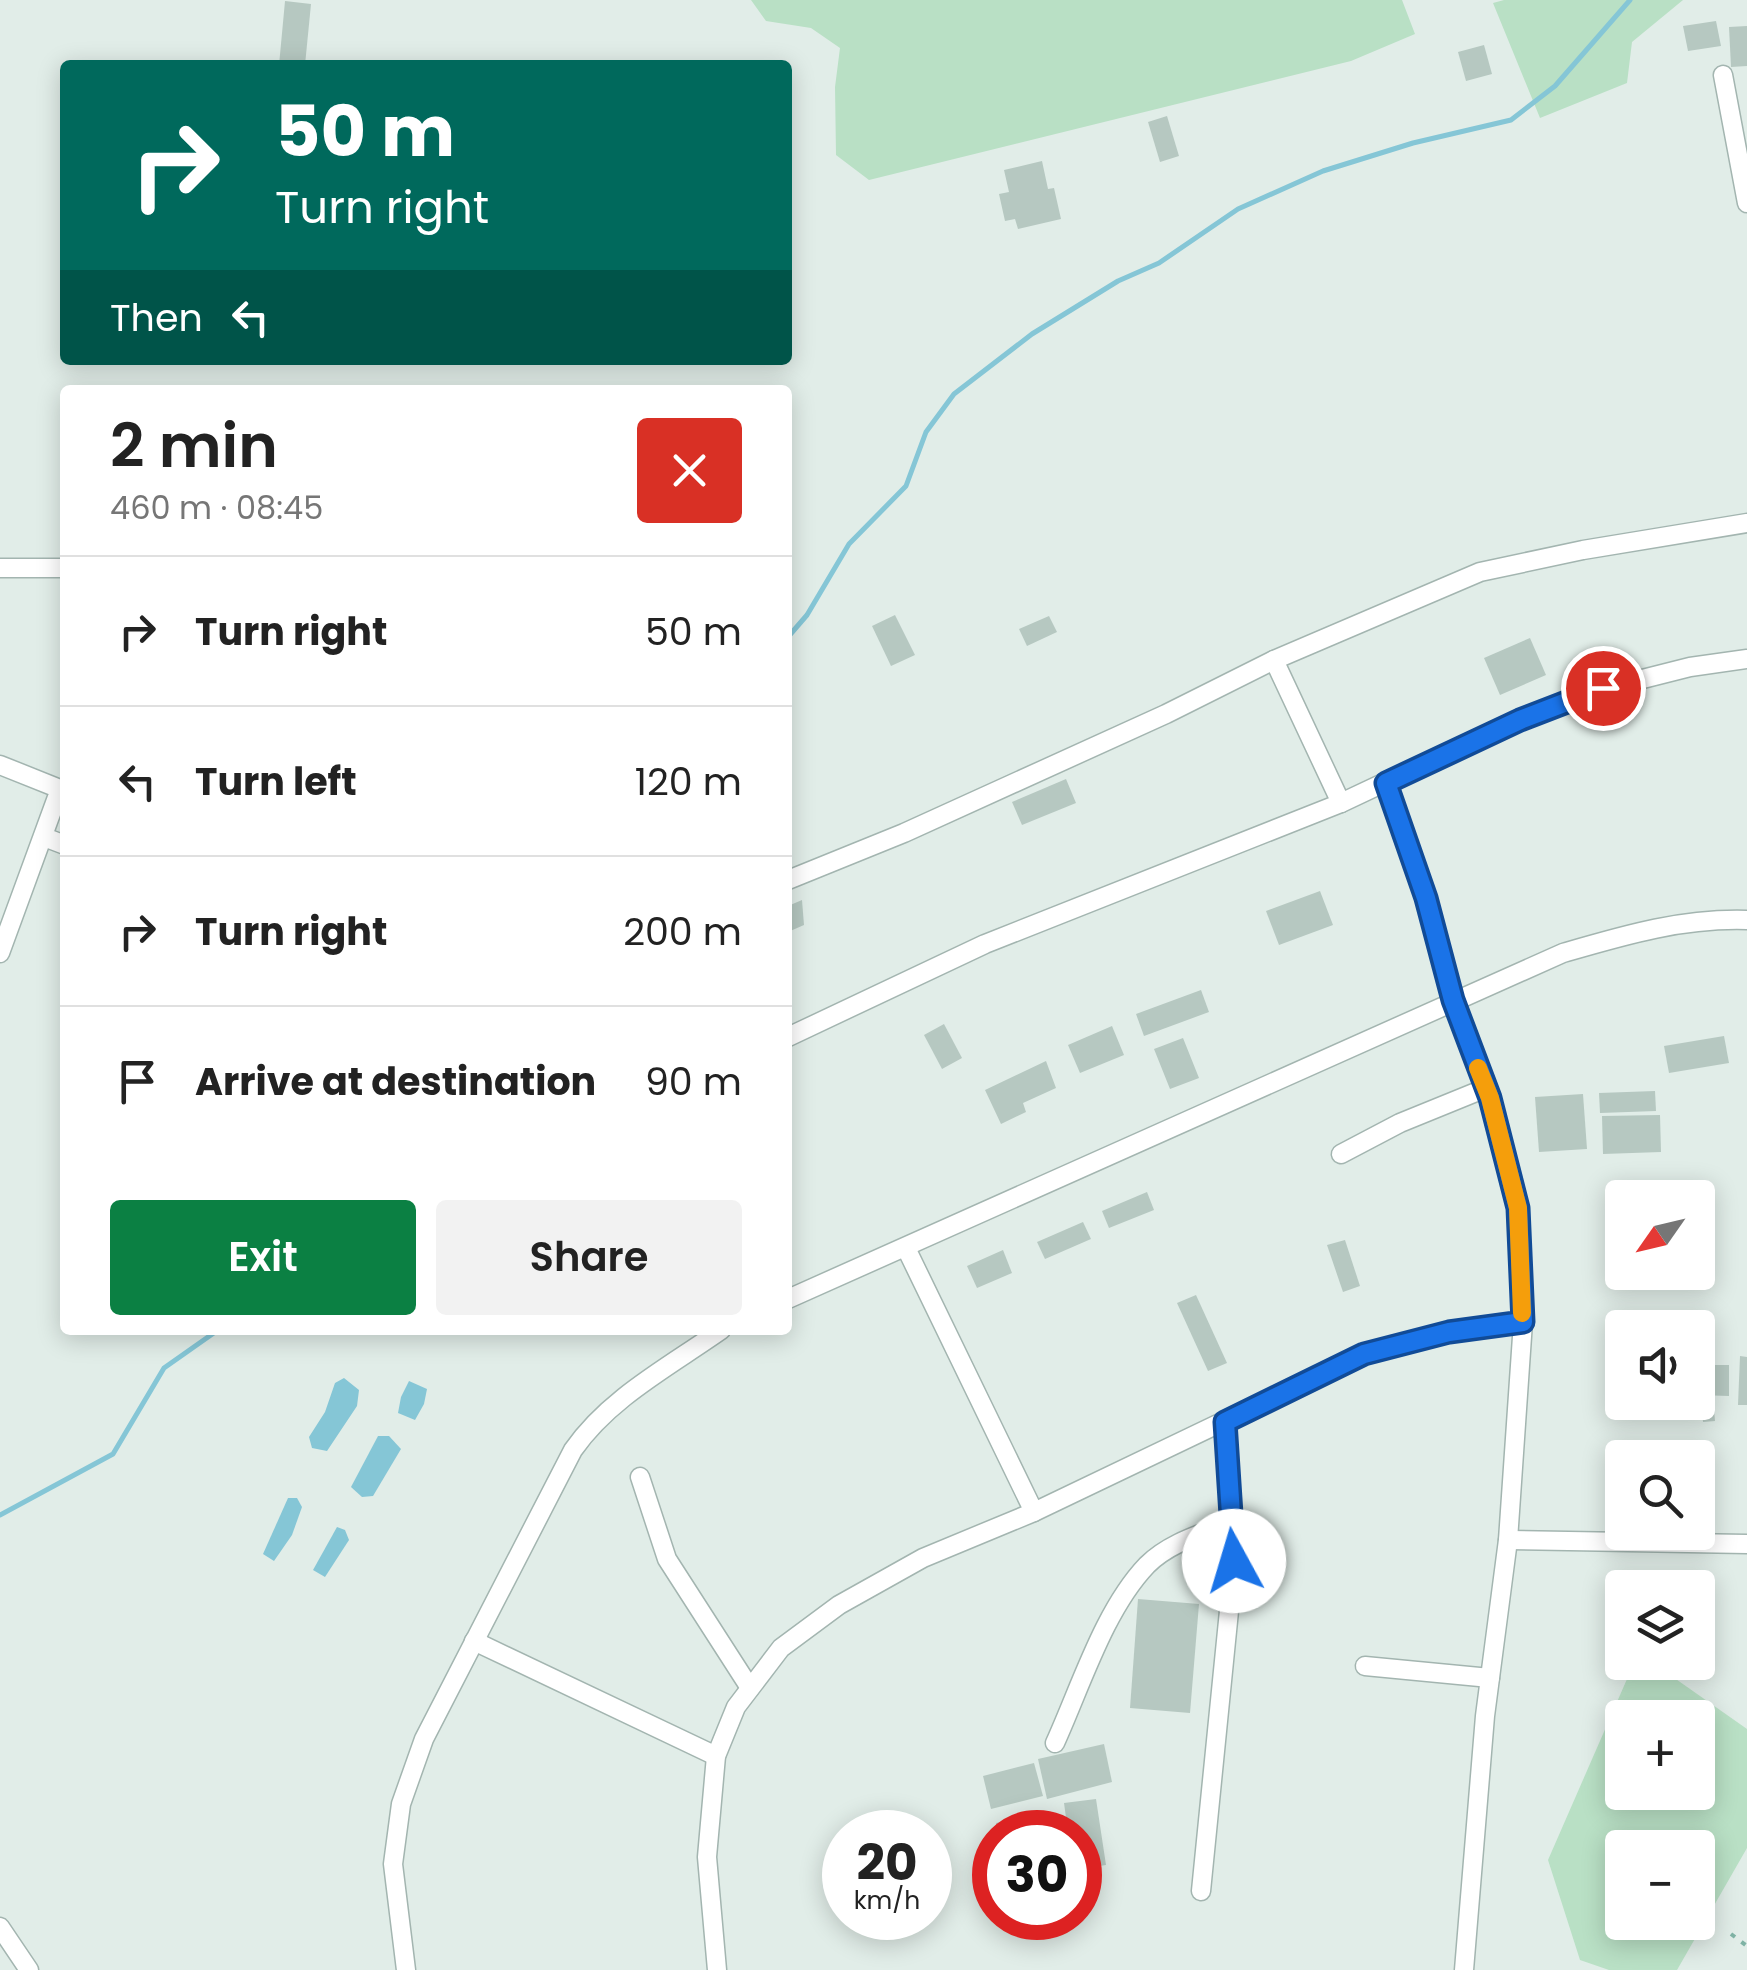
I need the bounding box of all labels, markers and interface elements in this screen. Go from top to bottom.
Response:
text: 50 m [275,82,455,181]
icon: right [110,100,240,230]
text: Turn right [275,176,489,239]
icon: left [223,290,278,345]
text: Then [110,291,203,344]
text: 2 min [110,404,278,488]
button: close [637,418,742,523]
text: 460 m · 08:45 [110,485,323,530]
icon: right [110,604,165,659]
text: Turn right [195,605,387,658]
text: 50 m [645,605,742,658]
pin [1561,646,1646,731]
icon: arrive [1576,661,1631,716]
icon: left [110,754,165,809]
text: Turn left [195,755,357,808]
text: 120 m [635,755,742,808]
icon: right [110,904,165,959]
text: Turn right [195,905,387,958]
text: 200 m [623,905,742,958]
icon: arrive [110,1054,165,1109]
text: Arrive at destination [195,1055,596,1108]
text: 90 m [645,1055,742,1108]
north arrow [1605,1180,1715,1290]
map controls [1605,1180,1715,1940]
button: Exit [110,1200,416,1315]
button: Share [436,1200,742,1315]
button: sound [1605,1310,1715,1420]
button: search [1605,1440,1715,1550]
position arrow [1182,1509,1286,1613]
button: layers [1605,1570,1715,1680]
button: + [1605,1700,1715,1810]
speed limit sign: 30 [972,1810,1102,1940]
text: 20 [856,1827,918,1898]
button: − [1605,1830,1715,1940]
text: km/h [854,1883,920,1918]

